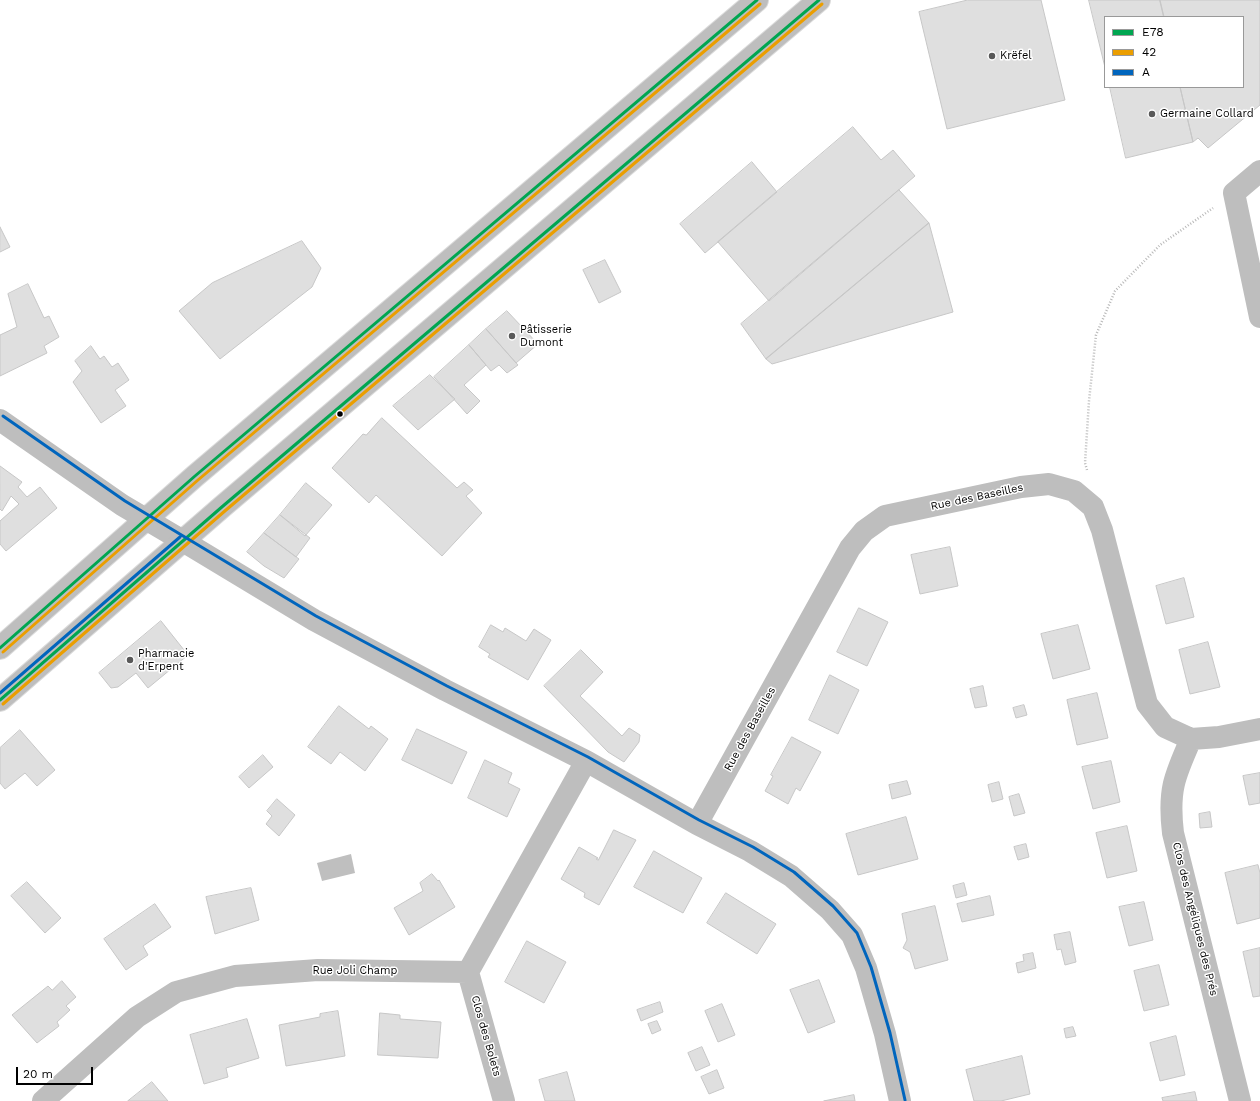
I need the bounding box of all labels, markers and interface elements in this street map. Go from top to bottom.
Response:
legend [1104,16,1244,88]
text: E78 [1142,25,1164,39]
text: 42 [1142,45,1156,59]
place label: Krëfel [1000,49,1032,63]
marker: Krëfel [987,51,997,61]
text: A [1142,65,1150,79]
place label: Germaine Collard [1160,107,1254,121]
marker: Germaine Collard [1147,109,1157,119]
place label: Pâtisserie Dumont [520,323,572,349]
marker: Pâtisserie Dumont [507,331,517,341]
unlabelled marker [335,409,345,419]
street label: Rue des Baseilles [930,481,1024,513]
place label: Pharmacie d'Erpent [138,647,194,673]
marker: Pharmacie d'Erpent [125,655,135,665]
street label: Rue des Baseilles [721,685,779,773]
street label: Clos des Angéliques des Prés [1169,841,1221,997]
street label: Rue Joli Champ [313,964,397,978]
street label: Clos des Bolets [468,994,504,1078]
scale bar [18,1059,95,1085]
text: 20 m [23,1067,53,1081]

